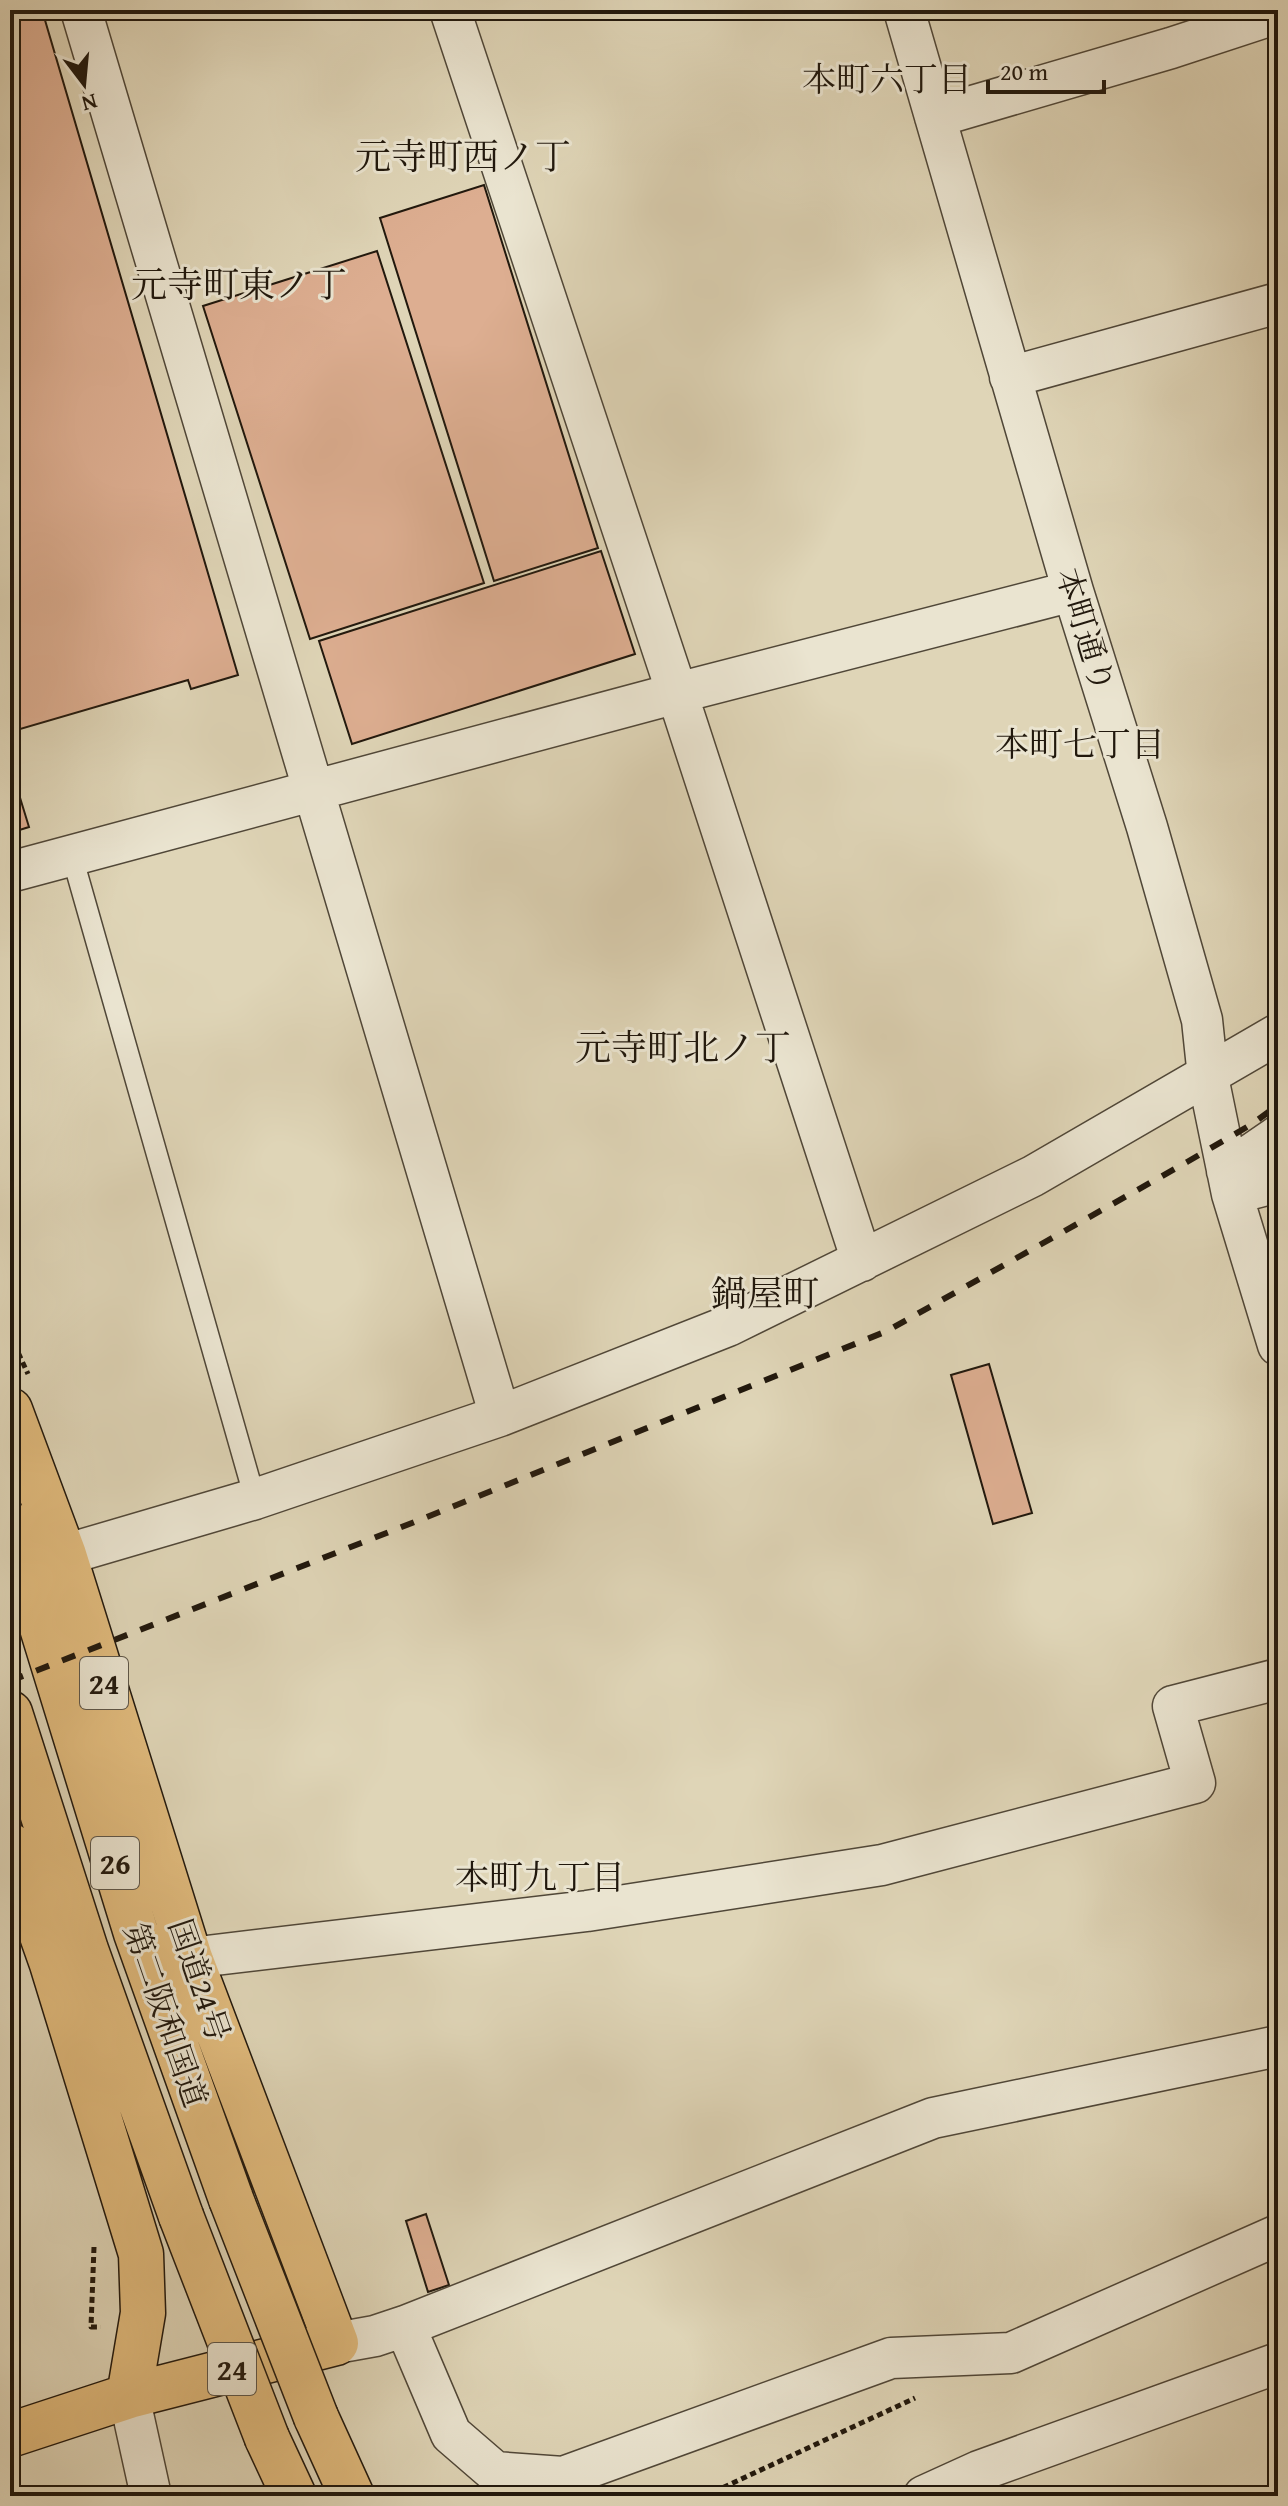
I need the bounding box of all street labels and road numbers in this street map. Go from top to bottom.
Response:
street label: 本町通り [1045,562,1127,698]
road number: 24 [80,1657,128,1709]
road number: 26 [91,1837,139,1889]
street label: 国道24号 [157,1912,243,2048]
street label: 第二阪和国道 [113,1917,219,2113]
road number: 24 [208,2343,256,2395]

